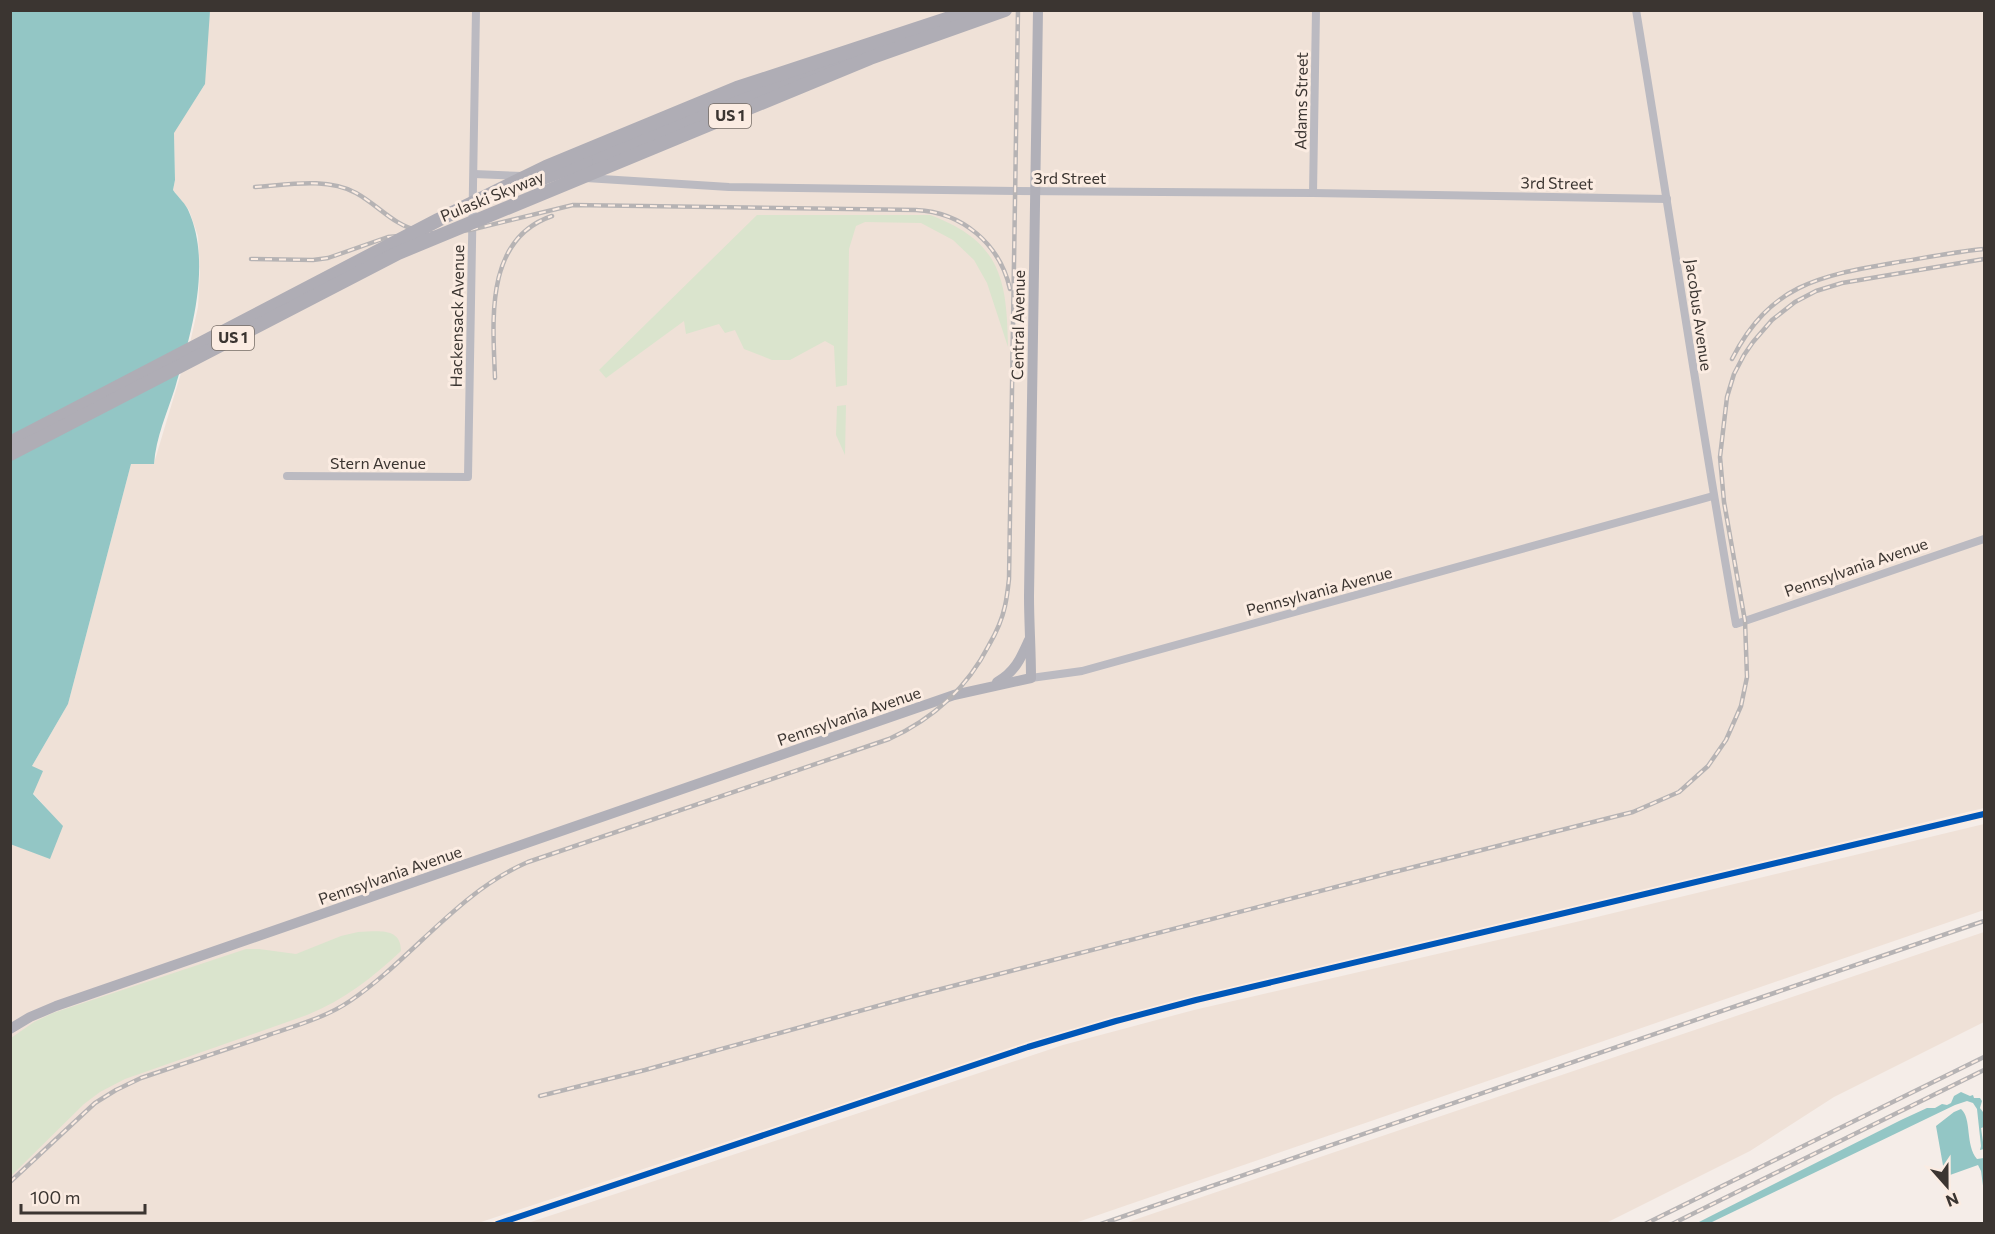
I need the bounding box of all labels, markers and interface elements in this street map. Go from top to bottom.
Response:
street label: Adams Street [1290,51,1311,150]
road number: US 1 [709,104,751,128]
street label: Pulaski Skyway [437,166,546,225]
street label: 3rd Street [1034,168,1107,187]
street label: 3rd Street [1520,172,1594,193]
street label: Hackensack Avenue [446,244,467,388]
street label: Jacobus Avenue [1682,258,1717,372]
street label: Central Avenue [1007,270,1028,380]
road number: US 1 [212,326,254,350]
street label: Stern Avenue [330,453,426,472]
street label: Pennsylvania Avenue [1782,533,1930,600]
street label: Pennsylvania Avenue [1244,562,1394,619]
street label: Pennsylvania Avenue [775,682,923,749]
street label: Pennsylvania Avenue [316,841,464,908]
north arrow [1917,1156,1977,1216]
scale bar [21,1177,146,1215]
text: 100 m [30,1186,80,1208]
text: N [1944,1189,1962,1211]

